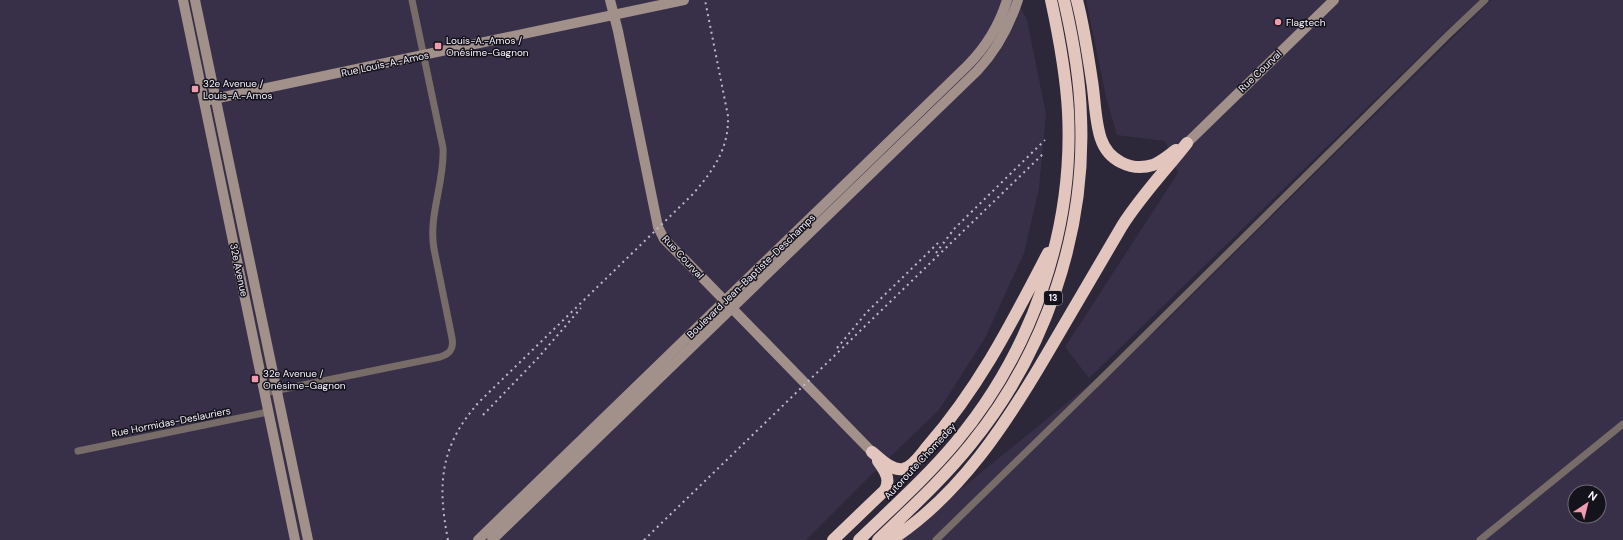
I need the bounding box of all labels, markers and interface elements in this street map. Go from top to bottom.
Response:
place label: Flagtech [1286,16,1326,29]
marker: Flagtech [1273,17,1283,27]
place label: Louis-A.-Amos / Onésime-Gagnon [446,34,529,59]
marker: Louis-A.-Amos / Onésime-Gagnon [433,41,443,51]
street label: Rue Courval [1236,47,1284,95]
street label: Rue Louis-A.-Amos [340,48,430,80]
place label: 32e Avenue / Louis-A.-Amos [203,77,272,102]
marker: 32e Avenue / Louis-A.-Amos [190,84,200,94]
street label: Boulevard Jean-Baptiste-Deschamps [684,211,818,341]
street label: Rue Courval [659,232,707,282]
street label: 32e Avenue [227,242,251,298]
road number: 13 [1044,291,1062,305]
place label: 32e Avenue / Onésime-Gagnon [263,367,346,392]
marker: 32e Avenue / Onésime-Gagnon [250,374,260,384]
street label: Rue Hormidas-Deslauriers [110,404,232,440]
street label: Autoroute Chomedey [881,420,959,502]
north arrow [1567,484,1607,524]
text: N [1585,488,1600,504]

